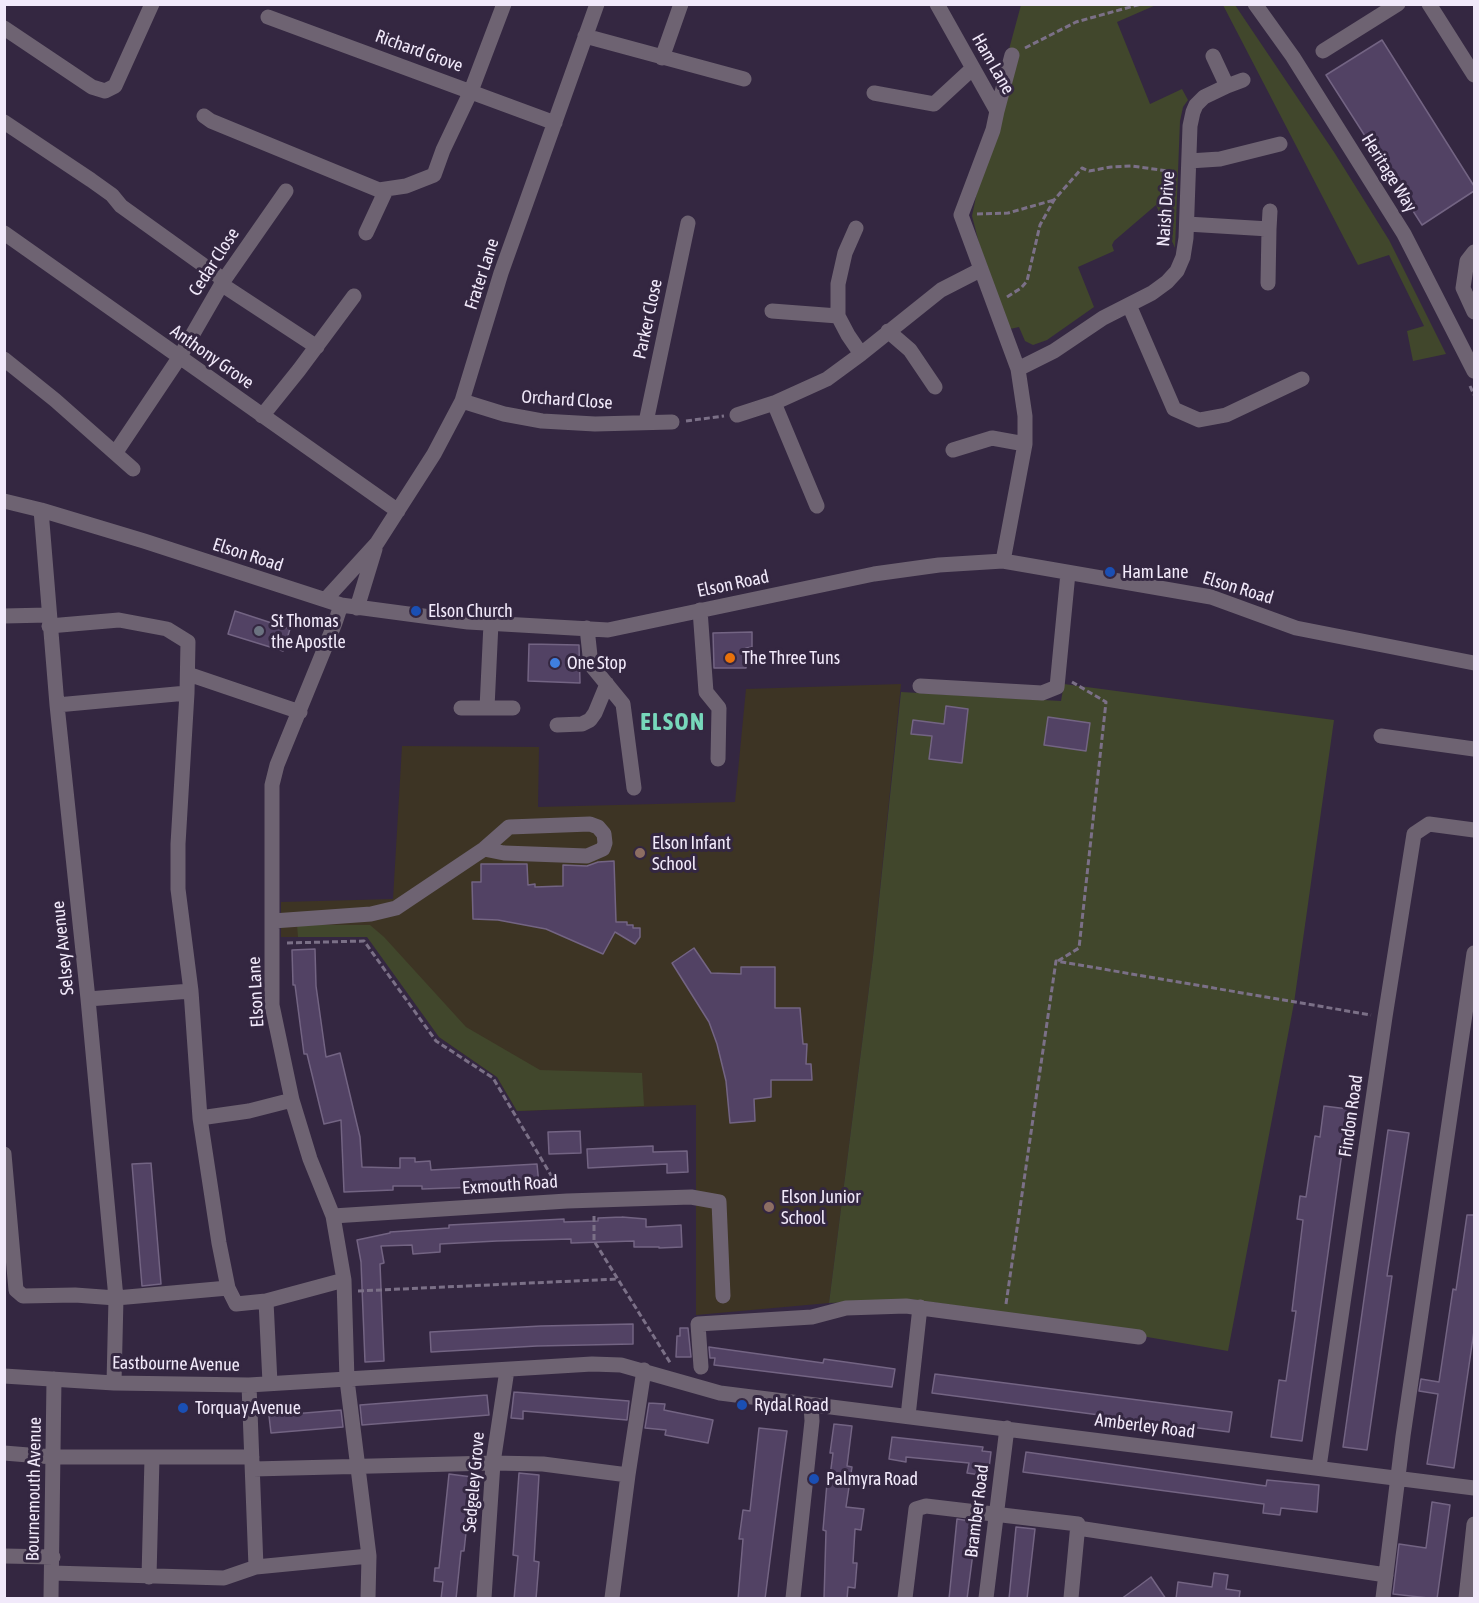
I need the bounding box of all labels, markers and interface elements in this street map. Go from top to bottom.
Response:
street label: Richard Grove [372,25,466,77]
street label: Ham Lane [967,30,1019,98]
street label: Heritage Way [1357,130,1421,216]
street label: Naish Drive [1153,171,1179,247]
street label: Cedar Close [184,224,244,300]
street label: Frater Lane [460,236,504,312]
street label: Parker Close [629,277,667,361]
street label: Anthony Grove [166,320,258,394]
street label: Orchard Close [521,386,613,414]
street label: Elson Road [210,533,286,577]
place label: Ham Lane [1122,561,1188,583]
marker: Ham Lane [1103,565,1117,579]
street label: Elson Road [695,566,771,602]
street label: Elson Road [1200,567,1276,609]
place label: Elson Church [428,600,513,622]
marker: Elson Church [409,604,423,618]
place label: St Thomas the Apostle [271,610,346,652]
marker: St Thomas the Apostle [252,624,266,638]
place label: The Three Tuns [742,647,840,669]
marker: The Three Tuns [723,651,737,665]
place label: One Stop [567,652,626,674]
marker: One Stop [548,656,562,670]
district label: ELSON [640,708,706,736]
place label: Elson Infant School [652,832,731,874]
marker: Elson Infant School [633,846,647,860]
street label: Selsey Avenue [47,900,79,996]
street label: Elson Lane [243,956,269,1028]
street label: Findon Road [1335,1074,1367,1158]
street label: Exmouth Road [461,1171,559,1199]
place label: Elson Junior School [781,1186,861,1228]
marker: Elson Junior School [762,1200,776,1214]
street label: Eastbourne Avenue [112,1352,240,1376]
place label: Rydal Road [754,1394,829,1416]
place label: Torquay Avenue [195,1397,301,1419]
marker: Rydal Road [735,1398,749,1412]
marker: Torquay Avenue [176,1401,190,1415]
street label: Amberley Road [1094,1409,1196,1443]
street label: Bournemouth Avenue [22,1417,46,1561]
street label: Sedgeley Grove [459,1431,489,1533]
street label: Bramber Road [961,1463,993,1559]
place label: Palmyra Road [826,1468,918,1490]
marker: Palmyra Road [807,1472,821,1486]

